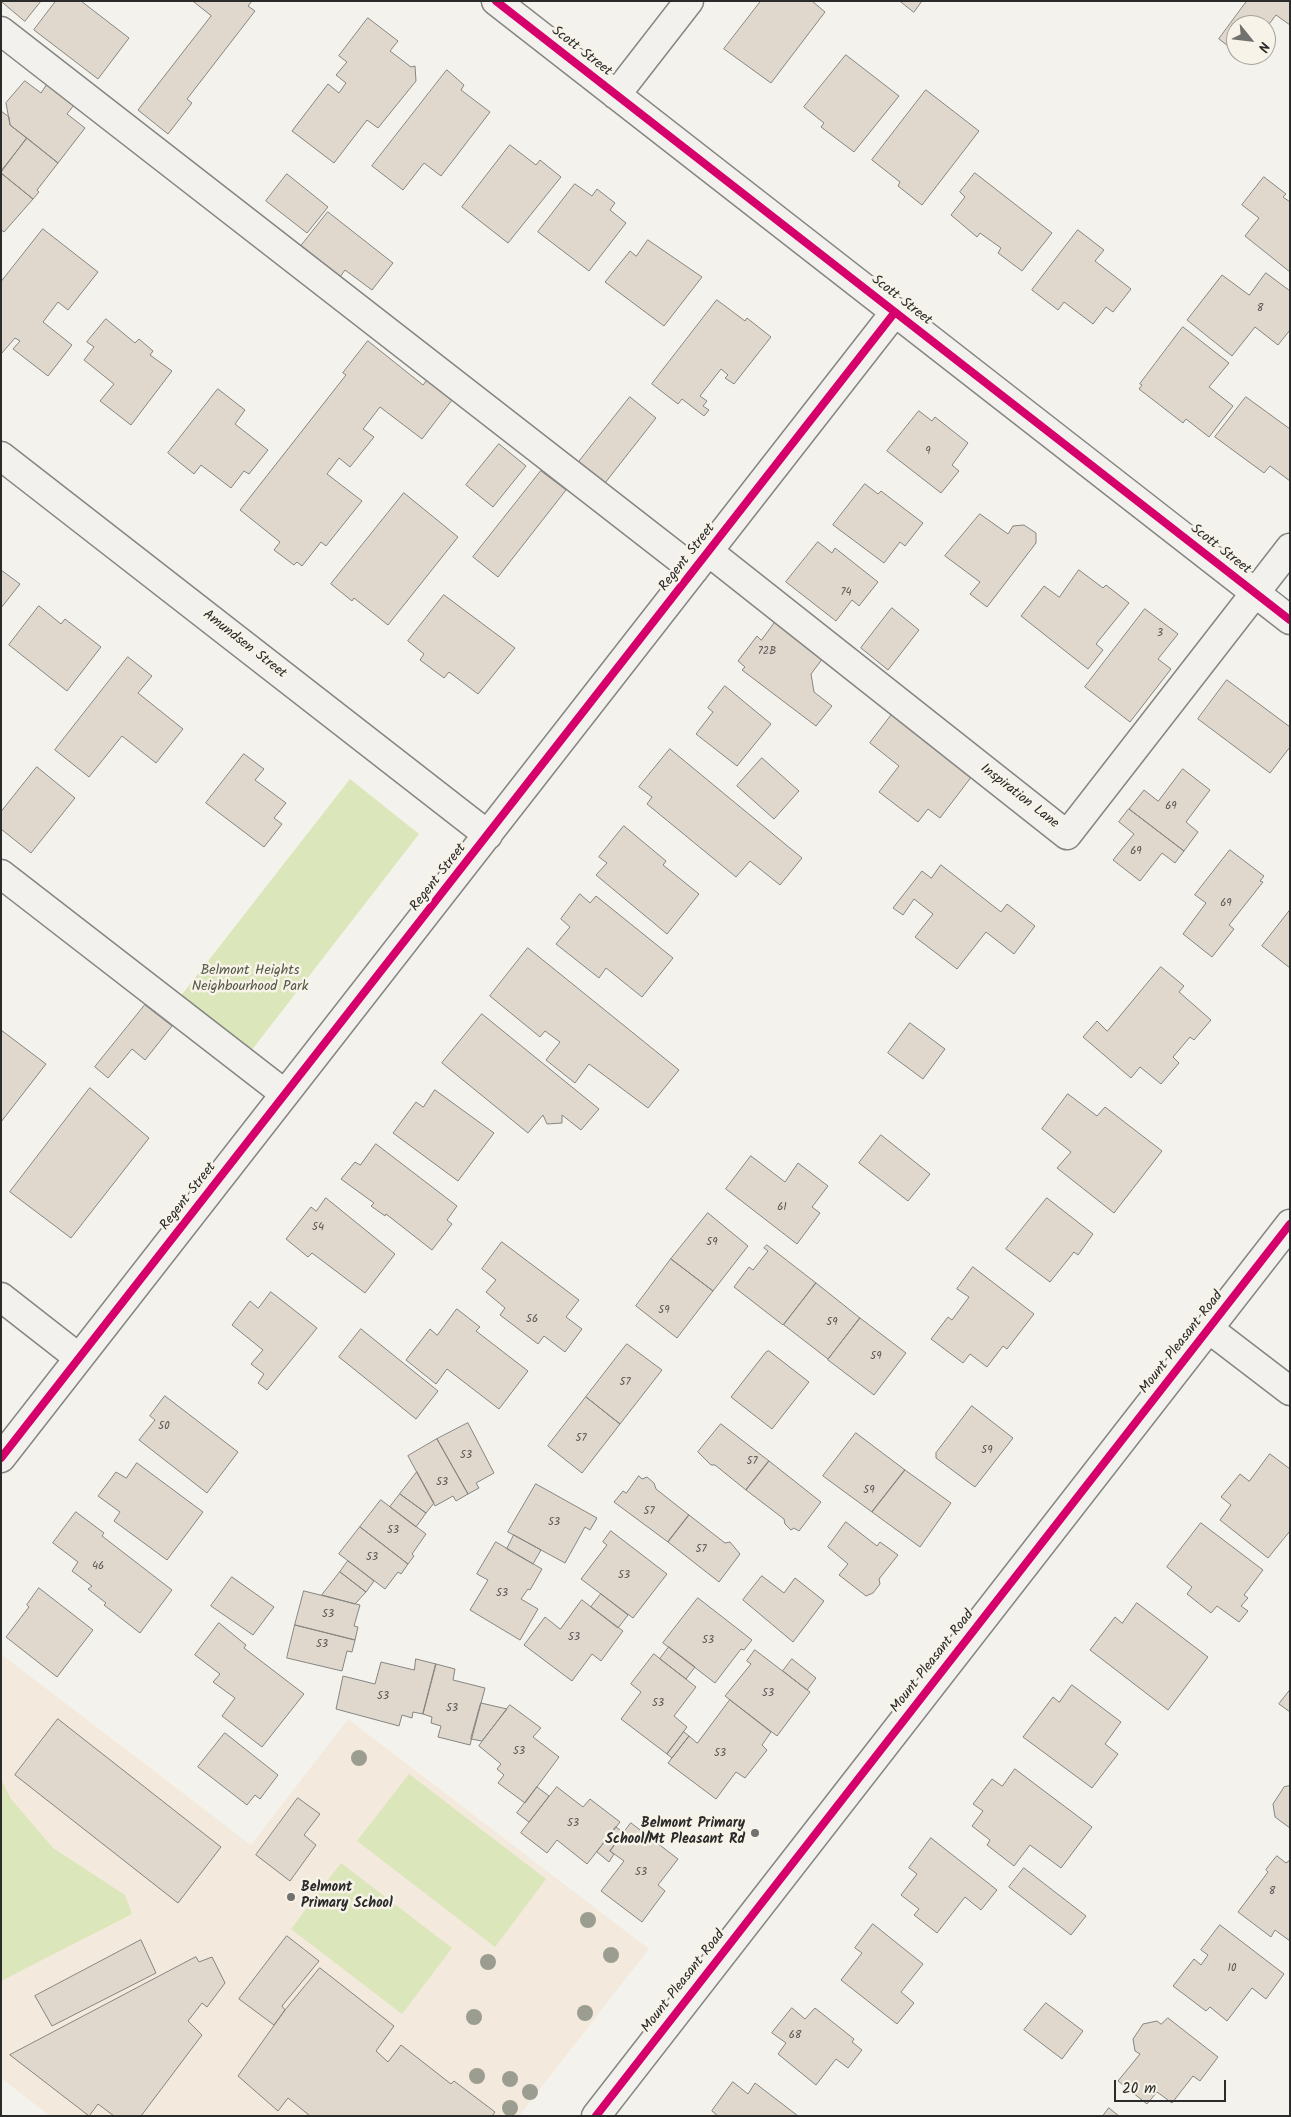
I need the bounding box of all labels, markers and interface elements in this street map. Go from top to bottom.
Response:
north arrow [1226,15,1276,65]
street label: Scott Street [547,23,615,81]
text: N [1251,38,1275,56]
street label: Scott Street [867,272,935,330]
house number: 8 [1257,302,1263,316]
house number: 9 [925,445,931,459]
street label: Regent Street [656,521,720,595]
street label: Scott Street [1186,521,1254,579]
house number: 74 [840,586,852,600]
street label: Amundsen Street [199,607,289,683]
house number: 3 [1157,627,1163,641]
house number: 72B [758,645,776,659]
street label: Inspiration Lane [976,761,1062,833]
house number: 69 [1165,800,1177,814]
street label: Regent Street [407,841,471,915]
house number: 69 [1130,845,1142,859]
house number: 69 [1220,897,1232,911]
park label: Belmont Heights Neighbourhood Park [192,964,308,996]
street label: Regent Street [157,1160,221,1234]
house number: 61 [777,1201,787,1215]
house number: 54 [312,1221,324,1235]
house number: 59 [706,1236,718,1250]
street label: Mount Pleasant Road [1137,1288,1227,1398]
house number: 59 [658,1304,670,1318]
house number: 56 [526,1313,538,1327]
house number: 59 [826,1316,838,1330]
house number: 59 [870,1350,882,1364]
house number: 57 [620,1376,630,1390]
house number: 50 [158,1420,170,1434]
house number: 57 [576,1432,586,1446]
house number: 59 [981,1444,993,1458]
house number: 53 [460,1449,472,1463]
house number: 57 [747,1455,757,1469]
house number: 53 [436,1476,448,1490]
house number: 59 [863,1484,875,1498]
house number: 57 [644,1505,654,1519]
house number: 53 [548,1516,560,1530]
house number: 53 [387,1524,399,1538]
house number: 57 [696,1543,706,1557]
house number: 53 [366,1551,378,1565]
house number: 46 [92,1560,104,1574]
house number: 53 [618,1569,630,1583]
house number: 53 [496,1587,508,1601]
street label: Mount Pleasant Road [888,1607,978,1717]
house number: 53 [322,1608,334,1622]
house number: 53 [568,1631,580,1645]
house number: 53 [702,1634,714,1648]
house number: 53 [316,1638,328,1652]
house number: 53 [762,1687,774,1701]
house number: 53 [377,1690,389,1704]
house number: 53 [652,1697,664,1711]
house number: 53 [446,1702,458,1716]
house number: 53 [513,1745,525,1759]
house number: 53 [714,1747,726,1761]
house number: 53 [567,1817,579,1831]
place label: Belmont Primary School/Mt Pleasant Rd [605,1817,745,1850]
marker: Belmont Primary School/Mt Pleasant Rd [749,1827,761,1839]
house number: 53 [635,1866,647,1880]
place label: Belmont Primary School [301,1881,393,1914]
house number: 8 [1269,1885,1275,1899]
marker: Belmont Primary School [285,1891,297,1903]
street label: Mount Pleasant Road [639,1927,729,2037]
house number: 10 [1228,1962,1236,1976]
house number: 68 [789,2029,801,2043]
scale bar [1116,2070,1228,2102]
text: 20 m [1122,2077,1156,2101]

